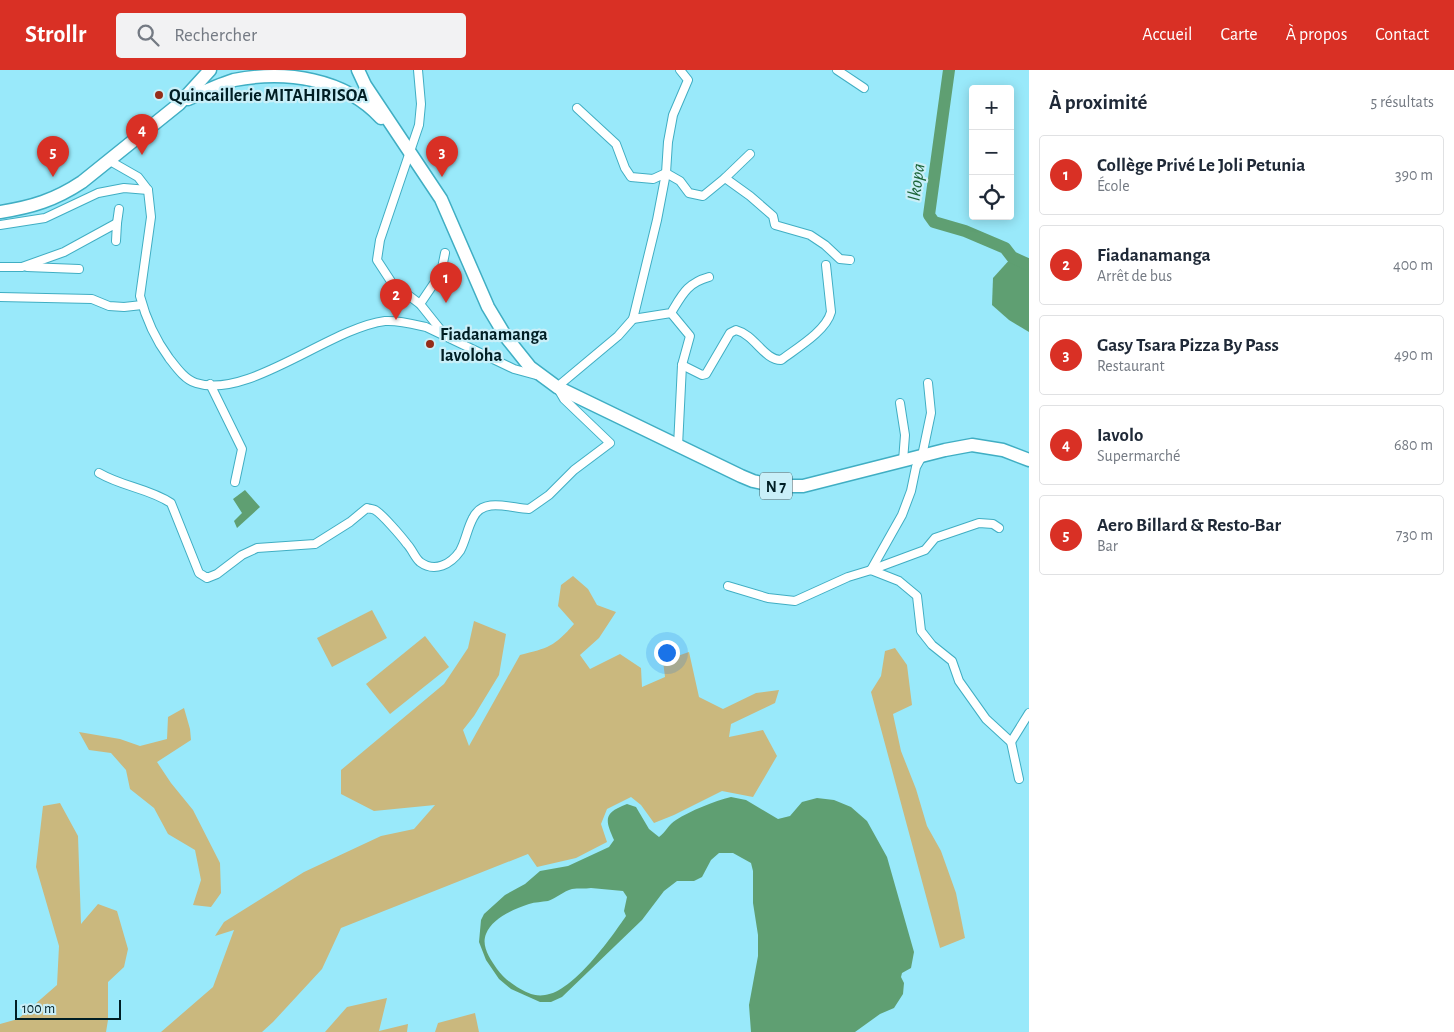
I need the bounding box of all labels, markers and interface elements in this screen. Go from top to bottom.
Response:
search box [116,13,466,58]
icon: search [134,21,162,49]
text: Strollr [25,23,86,47]
text: Rechercher [174,26,257,45]
text: Accueil [1142,26,1193,44]
text: Carte [1221,26,1258,44]
text: À propos [1286,26,1347,44]
text: Contact [1375,26,1429,44]
map controls [969,85,1014,220]
button: + [969,85,1014,130]
place label: Quincaillerie MITAHIRISOA [169,87,368,105]
marker: Quincaillerie MITAHIRISOA [153,89,165,101]
text: À proximité [1049,92,1147,113]
text: 5 résultats [1371,94,1434,110]
pin: 4 [126,114,158,155]
button: − [969,130,1014,175]
pin: 5 [37,136,69,177]
pin: 3 [426,136,458,177]
text: Collège Privé Le Joli Petunia [1097,156,1305,175]
water label: Ikopa [904,162,929,202]
text: 1 [1063,167,1069,183]
text: 390 m [1395,167,1433,183]
button: locate [969,175,1014,220]
text: École [1097,178,1130,194]
text: Fiadanamanga [1097,246,1211,265]
text: 2 [1062,257,1070,273]
text: 400 m [1393,257,1433,273]
pin: 1 [430,262,462,303]
text: Arrêt de bus [1097,268,1172,284]
pin: 2 [380,279,412,320]
place label: Fiadanamanga Iavoloha [440,326,548,365]
text: Gasy Tsara Pizza By Pass [1097,336,1279,355]
marker: Fiadanamanga Iavoloha [424,338,436,350]
text: 3 [1063,347,1069,363]
text: 490 m [1394,347,1433,363]
text: Restaurant [1097,358,1165,374]
text: Iavolo [1097,426,1143,445]
text: 4 [1062,437,1070,453]
text: 680 m [1394,437,1433,453]
text: Supermarché [1097,448,1180,464]
road number: N 7 [760,472,792,500]
text: Aero Billard & Resto-Bar [1097,516,1281,535]
text: 5 [1063,527,1069,543]
text: 730 m [1396,527,1433,543]
text: Bar [1097,538,1118,554]
your location [654,640,680,666]
scale bar [15,997,121,1020]
text: 100 m [22,1002,55,1016]

